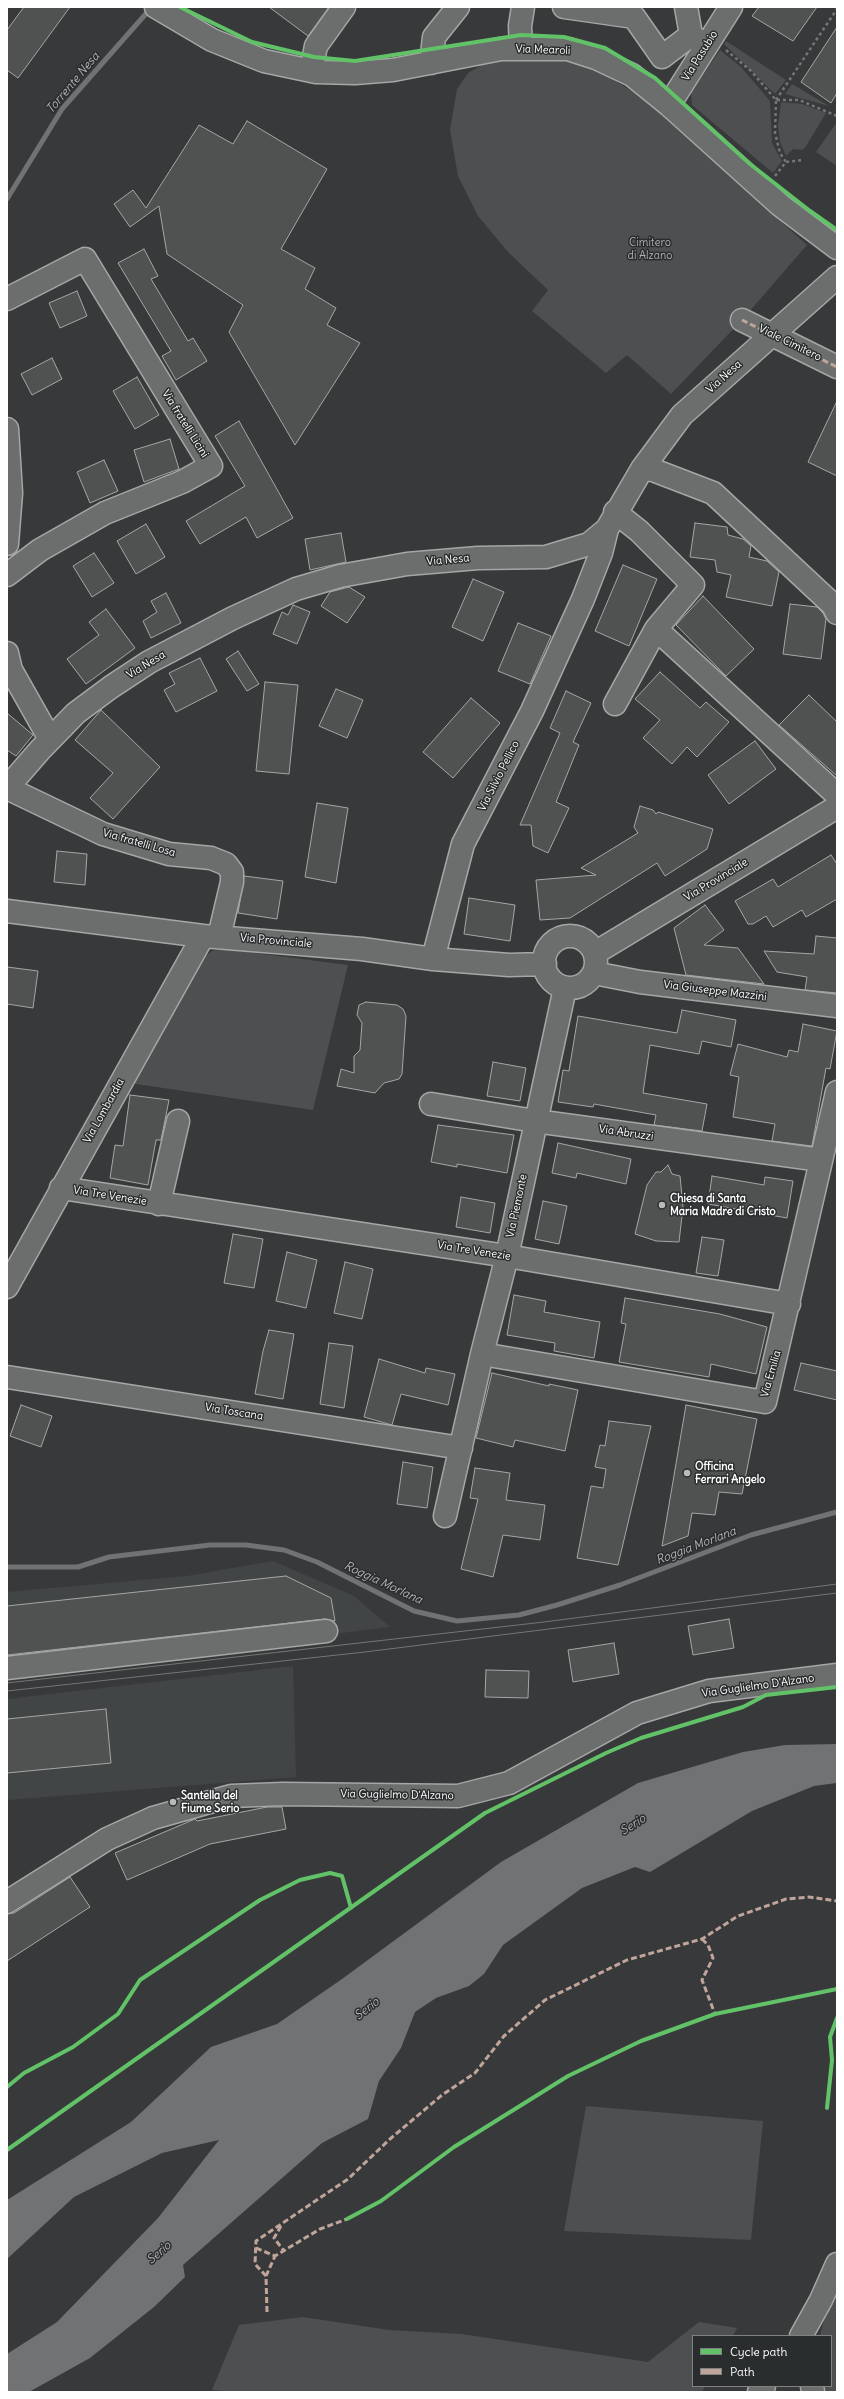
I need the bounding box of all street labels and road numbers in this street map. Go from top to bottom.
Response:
street label: Via Pasubio [679,28,721,84]
street label: Via Mearoli [515,42,571,58]
street label: Viale Cimitero [756,322,824,364]
street label: Via Nesa [704,358,744,396]
street label: Via fratelli Licini [159,388,211,460]
street label: Via Nesa [426,552,470,568]
street label: Via Nesa [124,648,168,682]
street label: Via Silvio Pellico [476,739,522,813]
street label: Via fratelli Losa [101,826,177,860]
street label: Via Provinciale [682,856,750,904]
street label: Via Provinciale [239,931,313,951]
street label: Via Giuseppe Mazzini [663,978,767,1004]
street label: Via Lombardia [81,1076,127,1146]
street label: Via Abruzzi [598,1123,654,1143]
street label: Via Piemonte [504,1173,530,1239]
street label: Via Tre Venezie [72,1184,148,1208]
street label: Via Tre Venezie [436,1239,512,1263]
street label: Via Emilia [758,1349,784,1399]
street label: Via Toscana [204,1401,264,1423]
street label: Via Guglielmo D'Alzano [701,1672,815,1700]
street label: Via Guglielmo D'Alzano [340,1787,454,1803]

